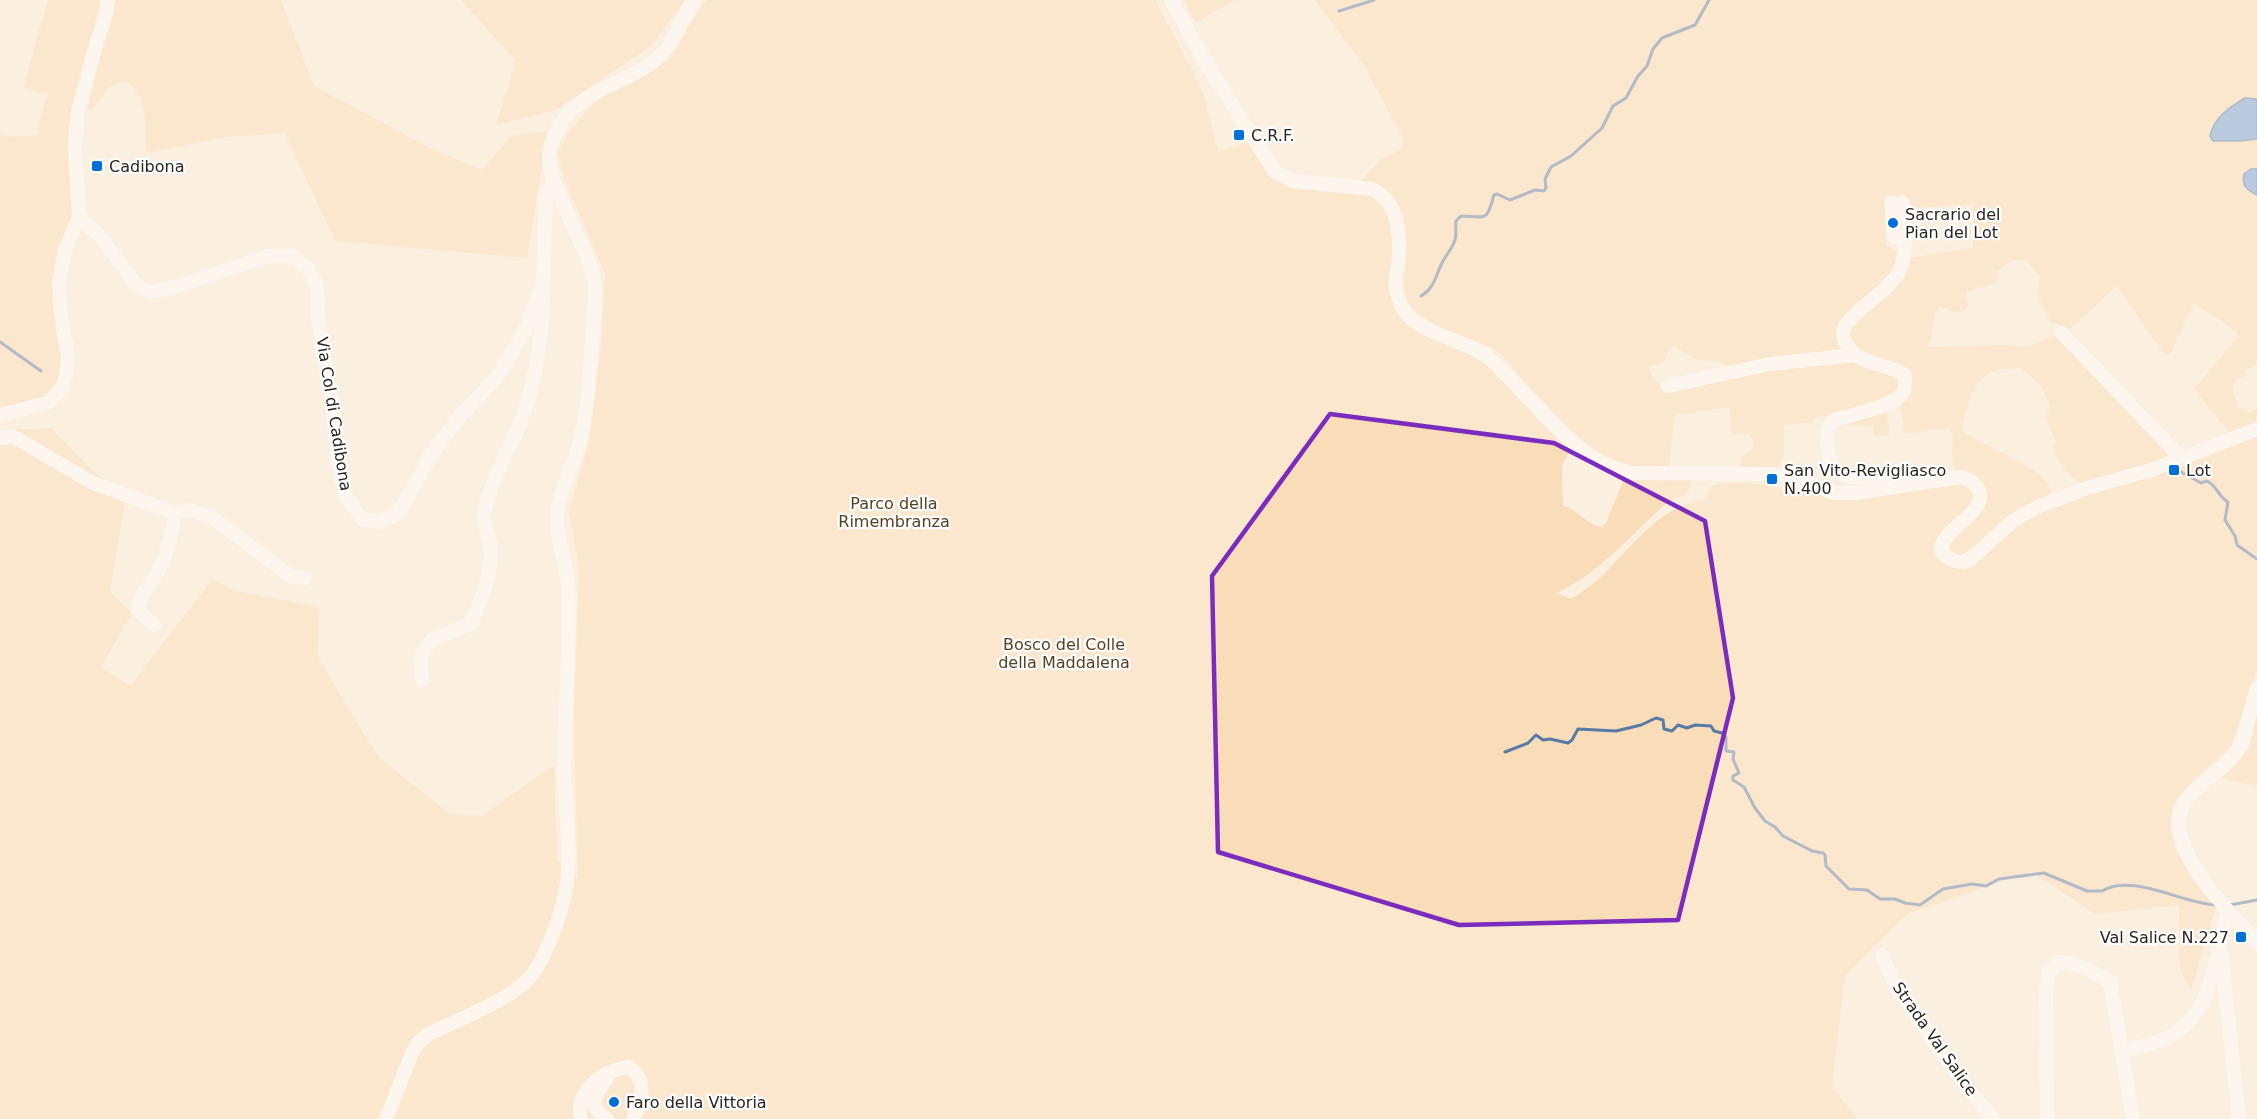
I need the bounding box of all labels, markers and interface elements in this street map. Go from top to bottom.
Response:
place label: C.R.F. [1251,126,1295,145]
marker: C.R.F. [1232,128,1246,142]
place label: Cadibona [109,157,184,176]
marker: Cadibona [90,159,104,173]
place label: Sacrario del Pian del Lot [1905,205,2000,242]
marker: Sacrario del Pian del Lot [1886,216,1900,230]
street label: Via Col di Cadibona [312,336,356,492]
place label: San Vito-Revigliasco N.400 [1784,461,1946,498]
place label: Lot [2186,461,2211,480]
marker: Lot [2167,463,2181,477]
marker: San Vito-Revigliasco N.400 [1765,472,1779,486]
park label: Parco della Rimembranza [838,494,950,531]
park label: Bosco del Colle della Maddalena [998,635,1130,672]
place label: Val Salice N.227 [2100,928,2229,947]
marker: Val Salice N.227 [2234,930,2248,944]
street label: Strada Val Salice [1889,979,1981,1099]
place label: Faro della Vittoria [626,1093,767,1112]
marker: Faro della Vittoria [607,1095,621,1109]

